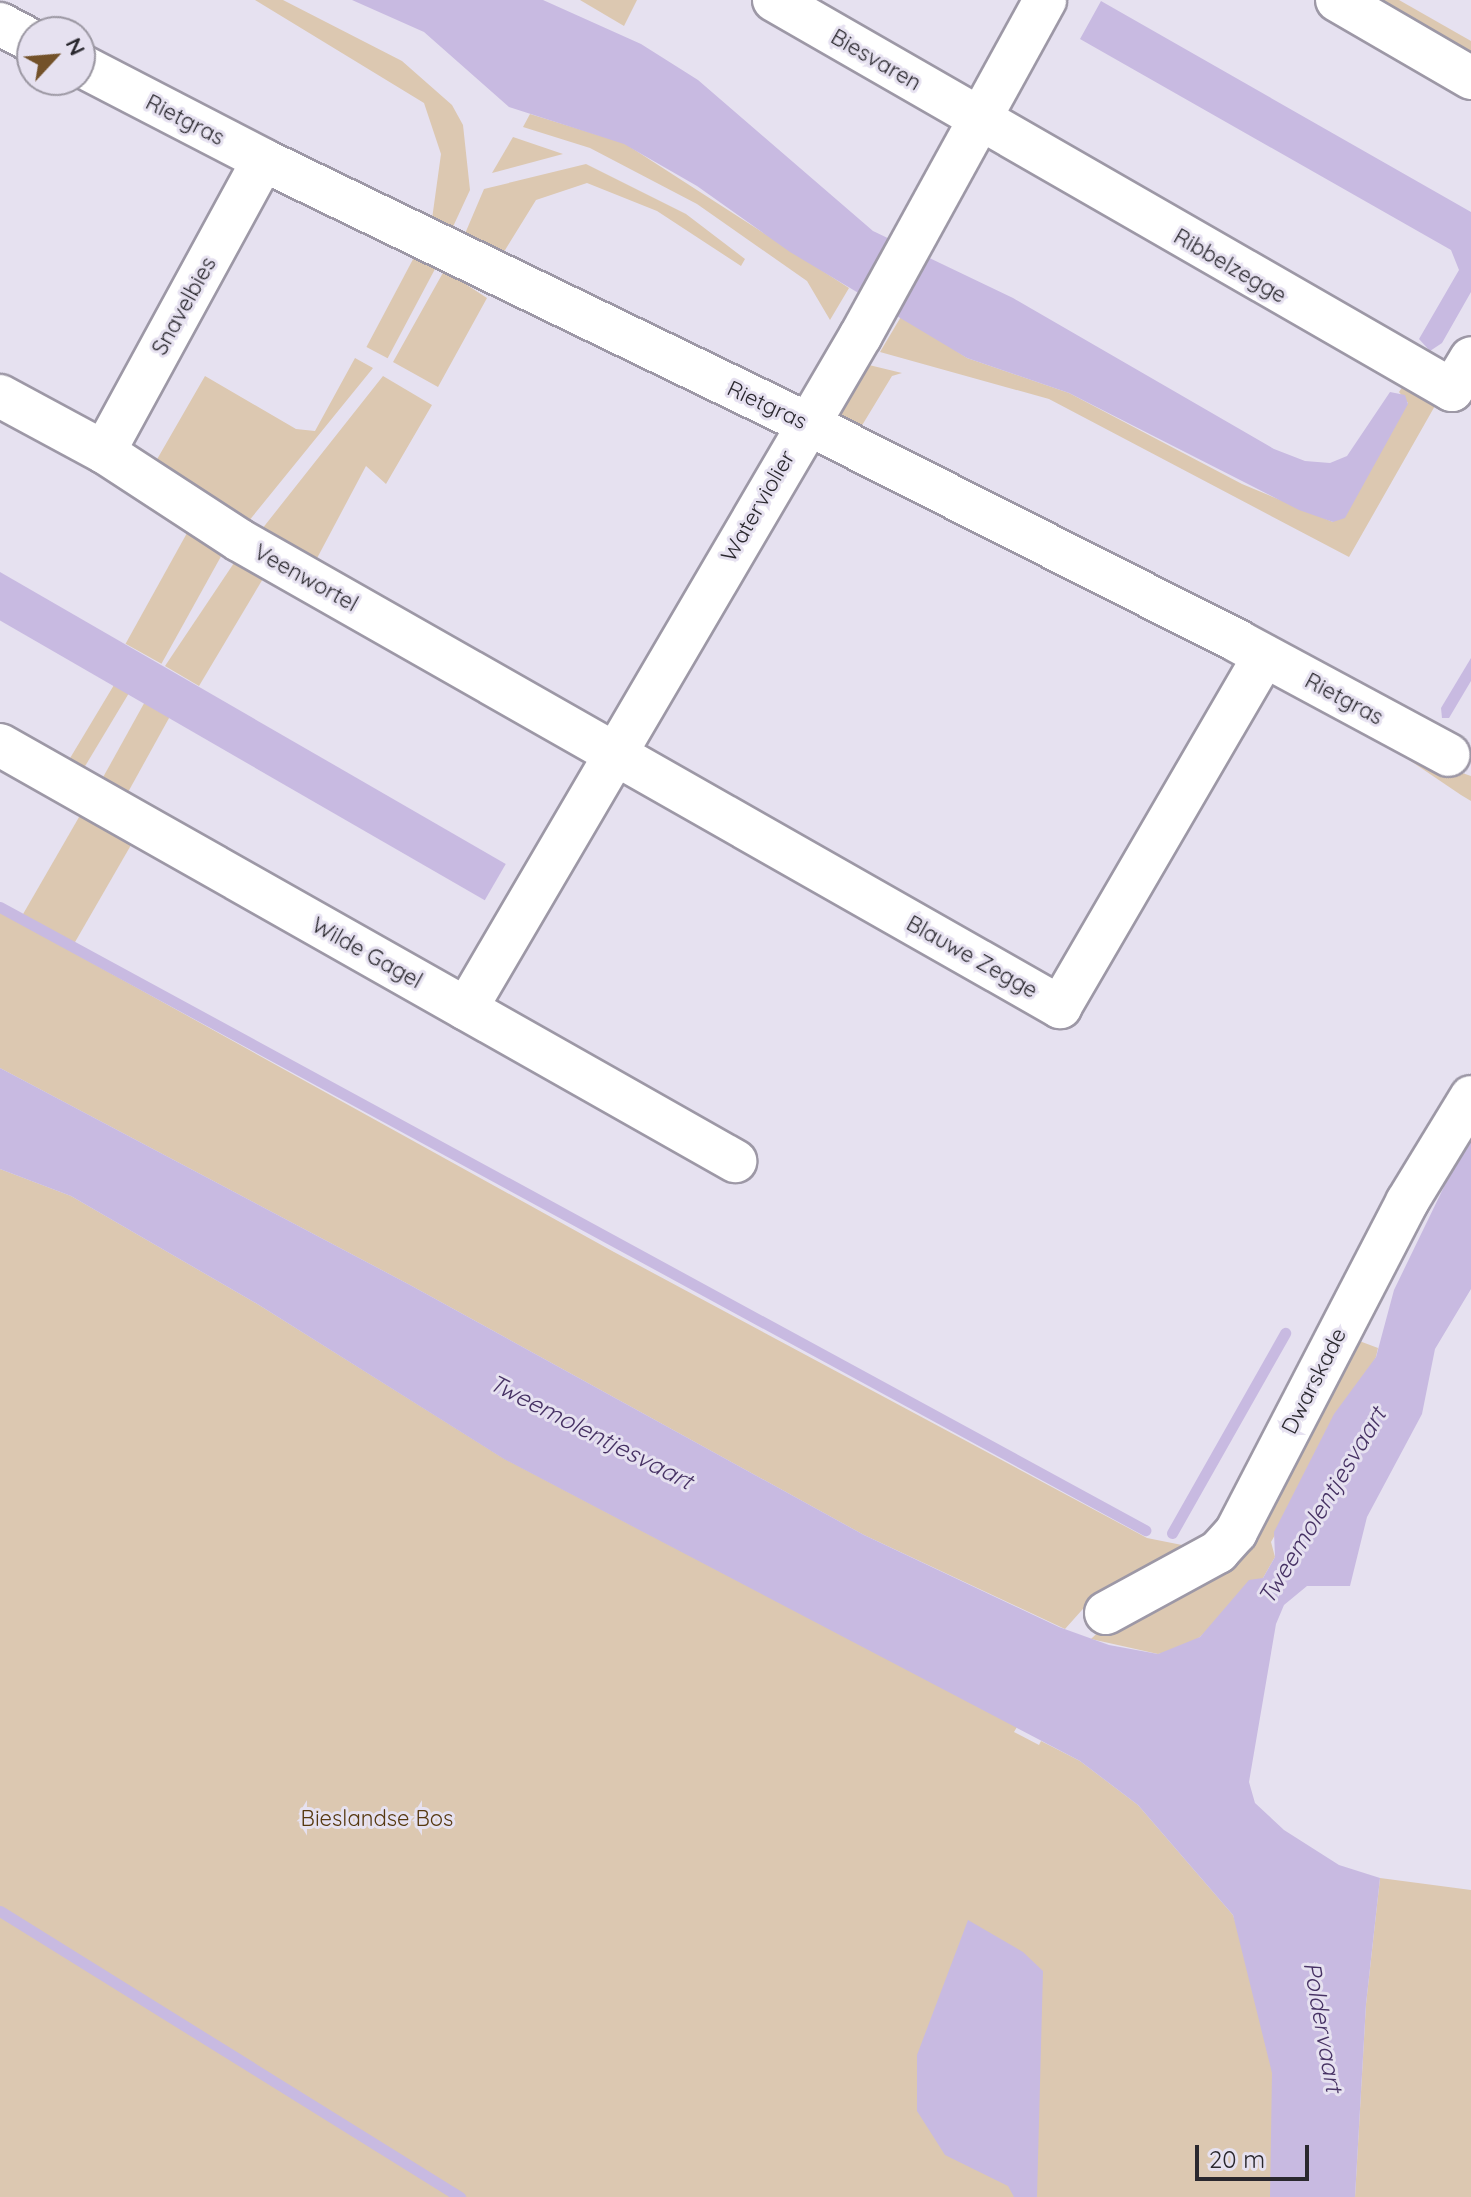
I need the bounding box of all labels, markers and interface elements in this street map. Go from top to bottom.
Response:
north arrow [16,16,96,96]
street label: Biesvaren [826,24,926,96]
text: N [60,33,92,60]
street label: Rietgras [141,89,229,151]
street label: Ribbelzegge [1169,223,1291,309]
street label: Snavelbies [146,252,222,360]
street label: Rietgras [723,375,811,435]
street label: Waterviolier [716,446,800,566]
street label: Veenwortel [249,539,363,617]
street label: Rietgras [1300,667,1388,731]
street label: Blauwe Zegge [902,910,1042,1004]
street label: Wilde Gagel [307,912,427,994]
street label: Dwarskade [1276,1324,1352,1438]
water label: Tweemolentjesvaart [484,1368,698,1496]
water label: Tweemolentjesvaart [1252,1402,1392,1610]
park label: Bieslandse Bos [301,1806,453,1832]
water label: Poldervaart [1297,1960,1349,2094]
scale bar [1199,2129,1313,2179]
text: 20 m [1209,2144,1265,2174]

